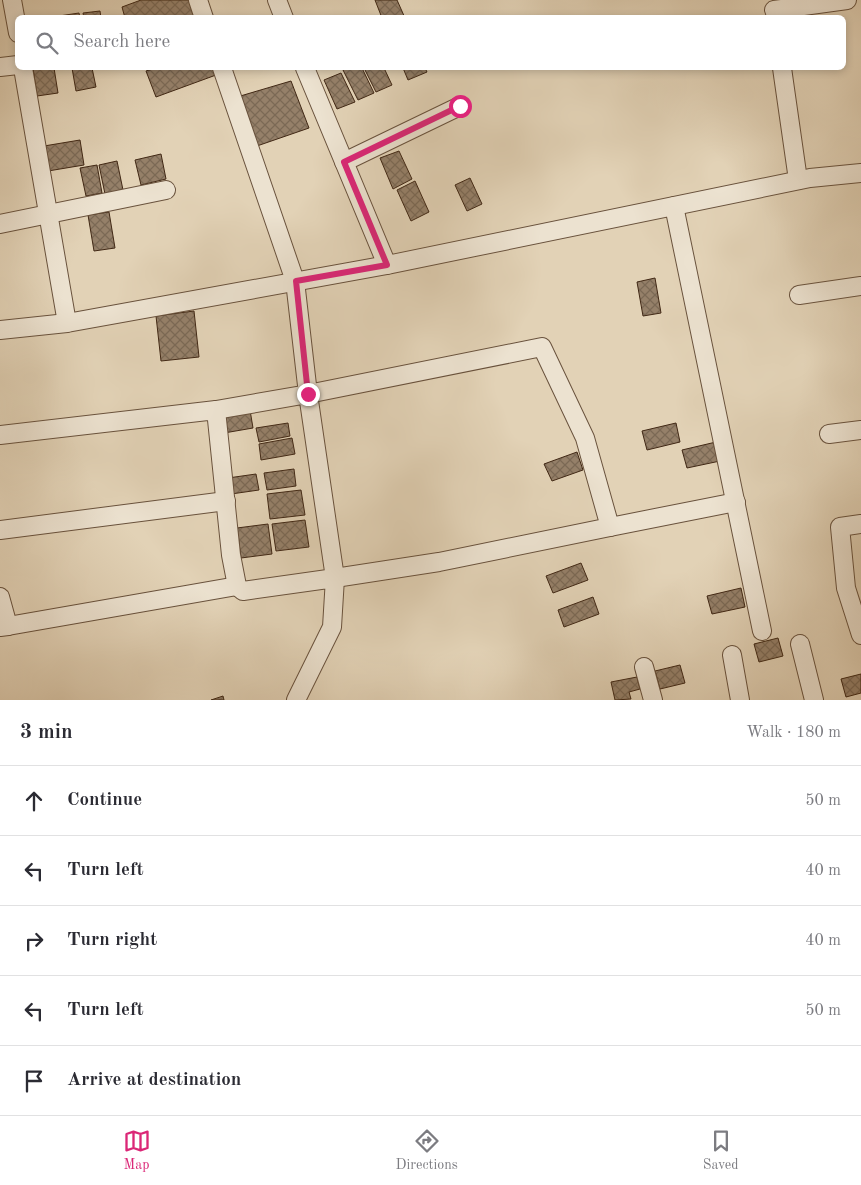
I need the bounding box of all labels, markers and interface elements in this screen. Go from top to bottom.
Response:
search box [15,15,846,70]
icon: search [33,29,61,57]
text: Search here [73,33,170,52]
route start [449,95,472,118]
route end [297,383,320,406]
text: 3 min [20,722,73,743]
text: Walk · 180 m [746,725,841,741]
icon: ahead [20,787,48,815]
text: Continue [67,791,142,810]
text: 50 m [805,793,841,809]
icon: left [20,857,48,885]
text: Turn left [67,861,144,880]
text: 40 m [805,863,841,879]
icon: right [20,927,48,955]
text: Turn right [67,931,157,950]
text: 40 m [805,933,841,949]
icon: left [20,997,48,1025]
text: Turn left [67,1001,144,1020]
text: 50 m [805,1003,841,1019]
icon: arrive [20,1067,48,1095]
text: Arrive at destination [67,1071,241,1090]
tab: Map [123,1127,151,1174]
tab: Directions [396,1127,458,1174]
tab: Saved [703,1127,738,1174]

